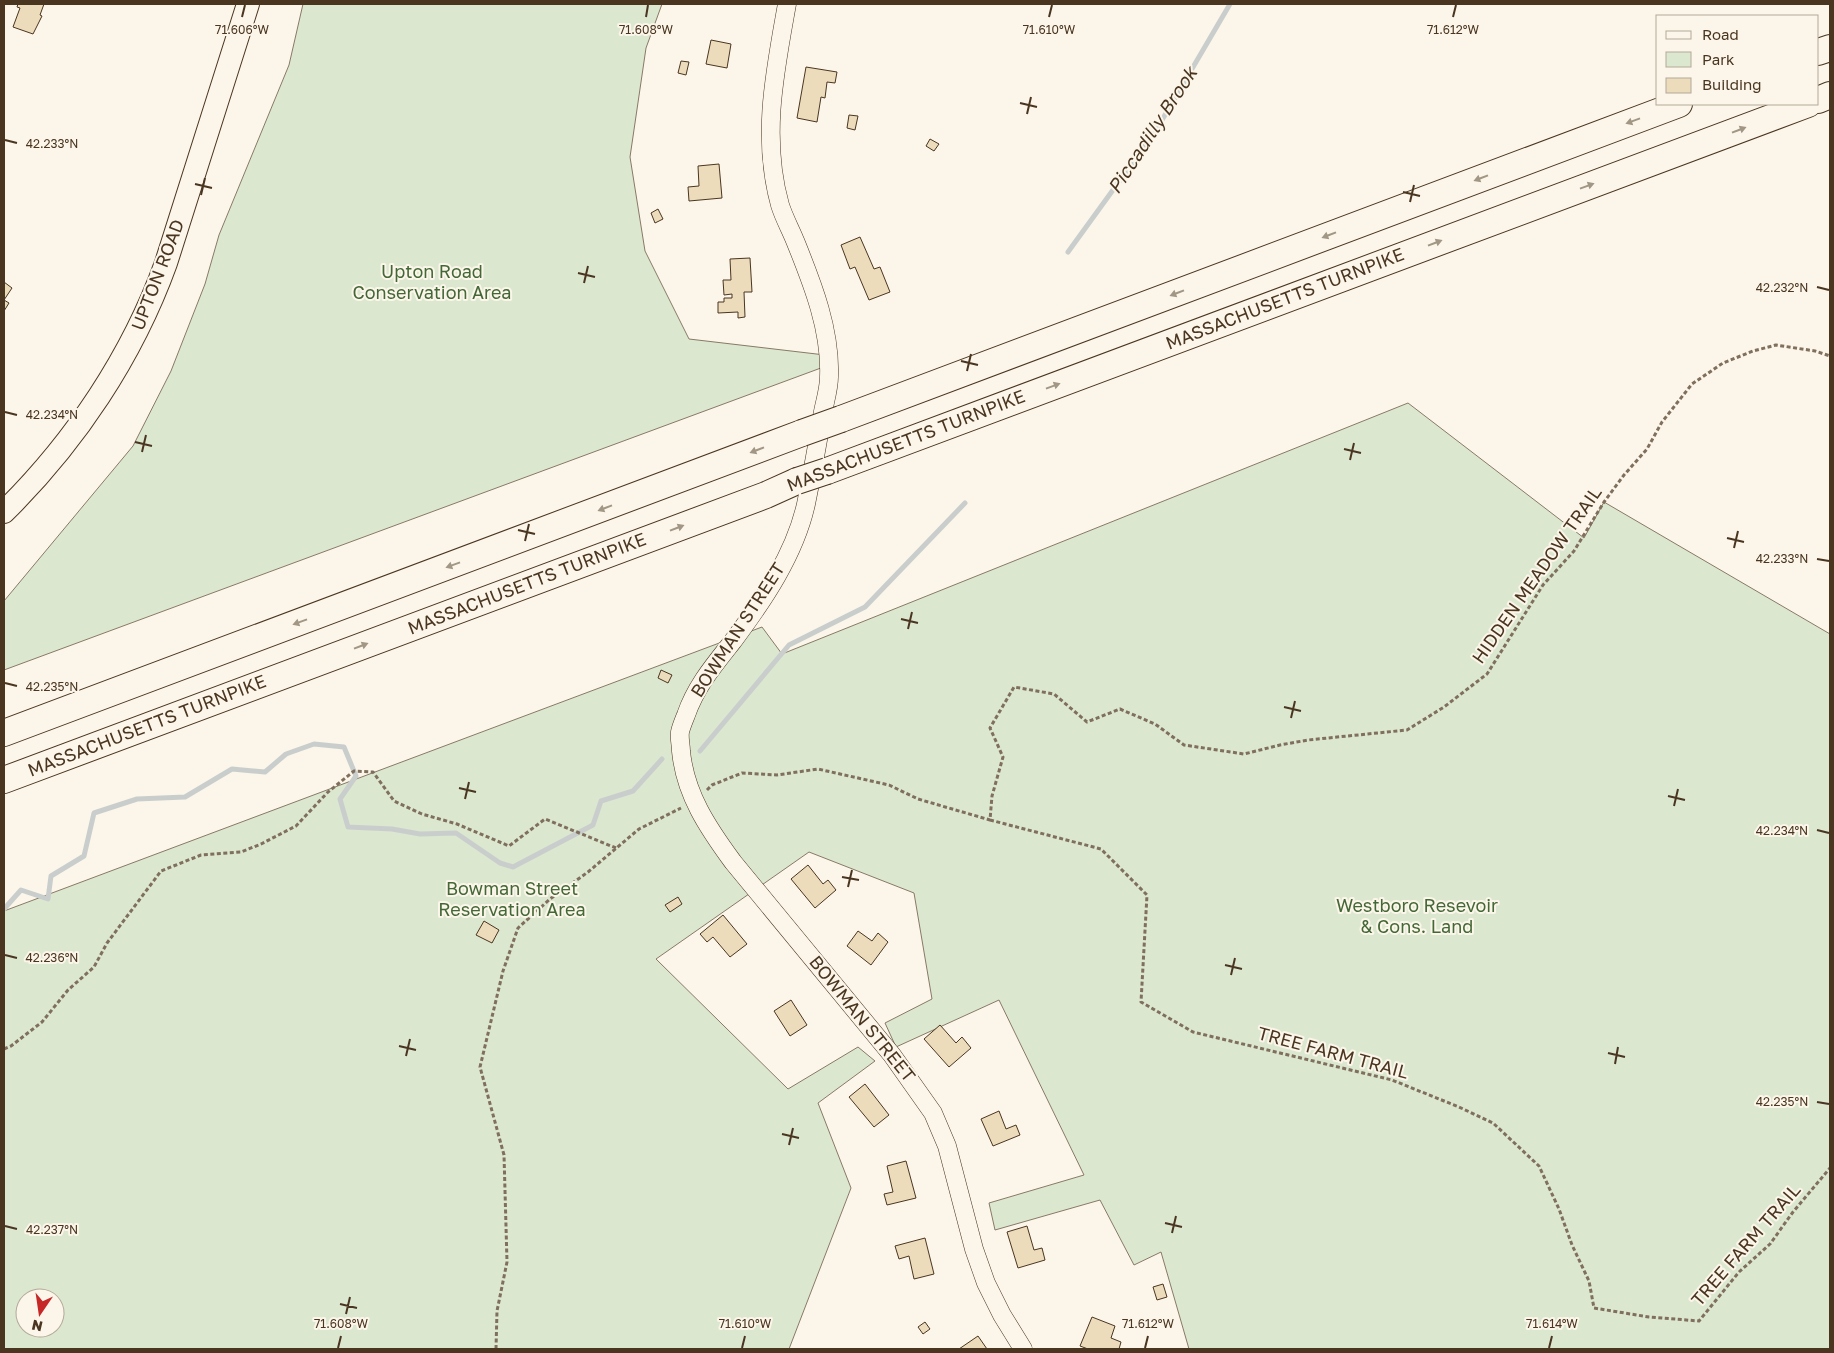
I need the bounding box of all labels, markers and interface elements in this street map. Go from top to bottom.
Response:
legend [1656,15,1819,105]
text: 71.606°W [215,22,269,37]
text: 71.608°W [619,22,673,37]
text: 71.610°W [1023,22,1076,37]
text: 71.612°W [1427,22,1479,37]
text: Road [1702,25,1739,43]
text: Park [1702,50,1735,68]
water label: Piccadilly Brook [1102,60,1202,197]
text: Building [1702,75,1762,93]
one-way arrow [1625,117,1640,125]
one-way arrow [1732,126,1747,134]
text: 42.233°N [26,136,78,151]
one-way arrow [1473,174,1488,182]
one-way arrow [1580,182,1594,190]
street label: UPTON ROAD [126,216,188,333]
one-way arrow [1321,232,1336,239]
one-way arrow [1427,239,1442,246]
street label: MASSACHUSETTS TURNPIKE [1162,242,1407,354]
park label: Upton Road Conservation Area [352,260,512,303]
text: 42.232°N [1756,280,1808,295]
one-way arrow [1169,289,1184,297]
one-way arrow [1046,382,1061,390]
street label: MASSACHUSETTS TURNPIKE [783,384,1028,496]
text: 42.234°N [26,407,78,422]
one-way arrow [749,447,764,454]
street label: HIDDEN MEADOW TRAIL [1467,482,1606,667]
one-way arrow [597,504,612,512]
one-way arrow [670,524,685,532]
street label: MASSACHUSETTS TURNPIKE [404,527,649,639]
text: 42.233°N [1756,551,1808,566]
street label: BOWMAN STREET [685,558,789,701]
one-way arrow [445,562,460,569]
one-way arrow [293,619,308,626]
one-way arrow [354,642,368,650]
street label: MASSACHUSETTS TURNPIKE [24,669,269,781]
text: 42.235°N [26,679,78,694]
text: 42.234°N [1756,823,1808,838]
park label: Bowman Street Reservation Area [438,877,586,920]
park label: Westboro Resevoir & Cons. Land [1336,894,1498,937]
text: 42.236°N [26,950,78,965]
street label: BOWMAN STREET [805,951,920,1086]
street label: TREE FARM TRAIL [1255,1021,1411,1083]
text: 42.235°N [1756,1094,1808,1109]
street label: TREE FARM TRAIL [1686,1179,1804,1310]
text: 42.237°N [26,1222,78,1237]
north arrow [15,1288,65,1338]
text: 71.608°W [314,1316,368,1331]
text: 71.610°W [719,1316,772,1331]
text: 71.612°W [1122,1316,1174,1331]
text: 71.614°W [1526,1316,1578,1331]
text: N [30,1317,44,1336]

